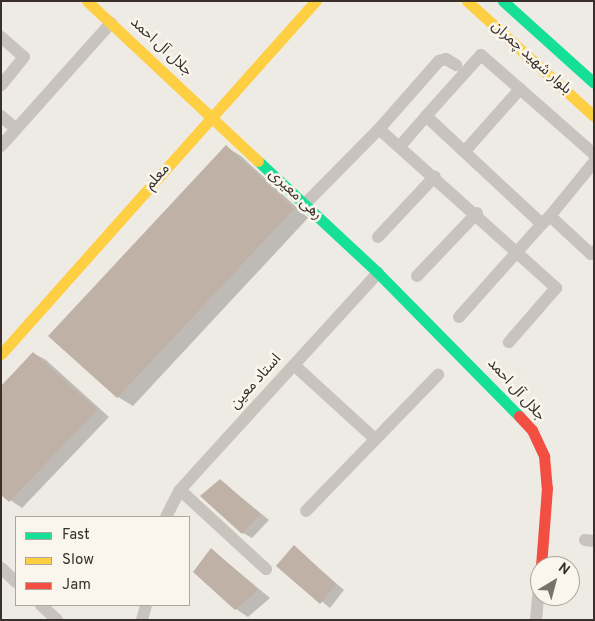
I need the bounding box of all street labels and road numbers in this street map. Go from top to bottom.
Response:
street label: جلال آل احمد [126,14,196,80]
street label: بلوار شهید چمران [487,17,575,99]
street label: معلم [142,160,174,194]
street label: رهی معیری [264,166,326,224]
street label: استاد معین [226,351,286,413]
street label: جلال آل احمد [483,355,549,425]

